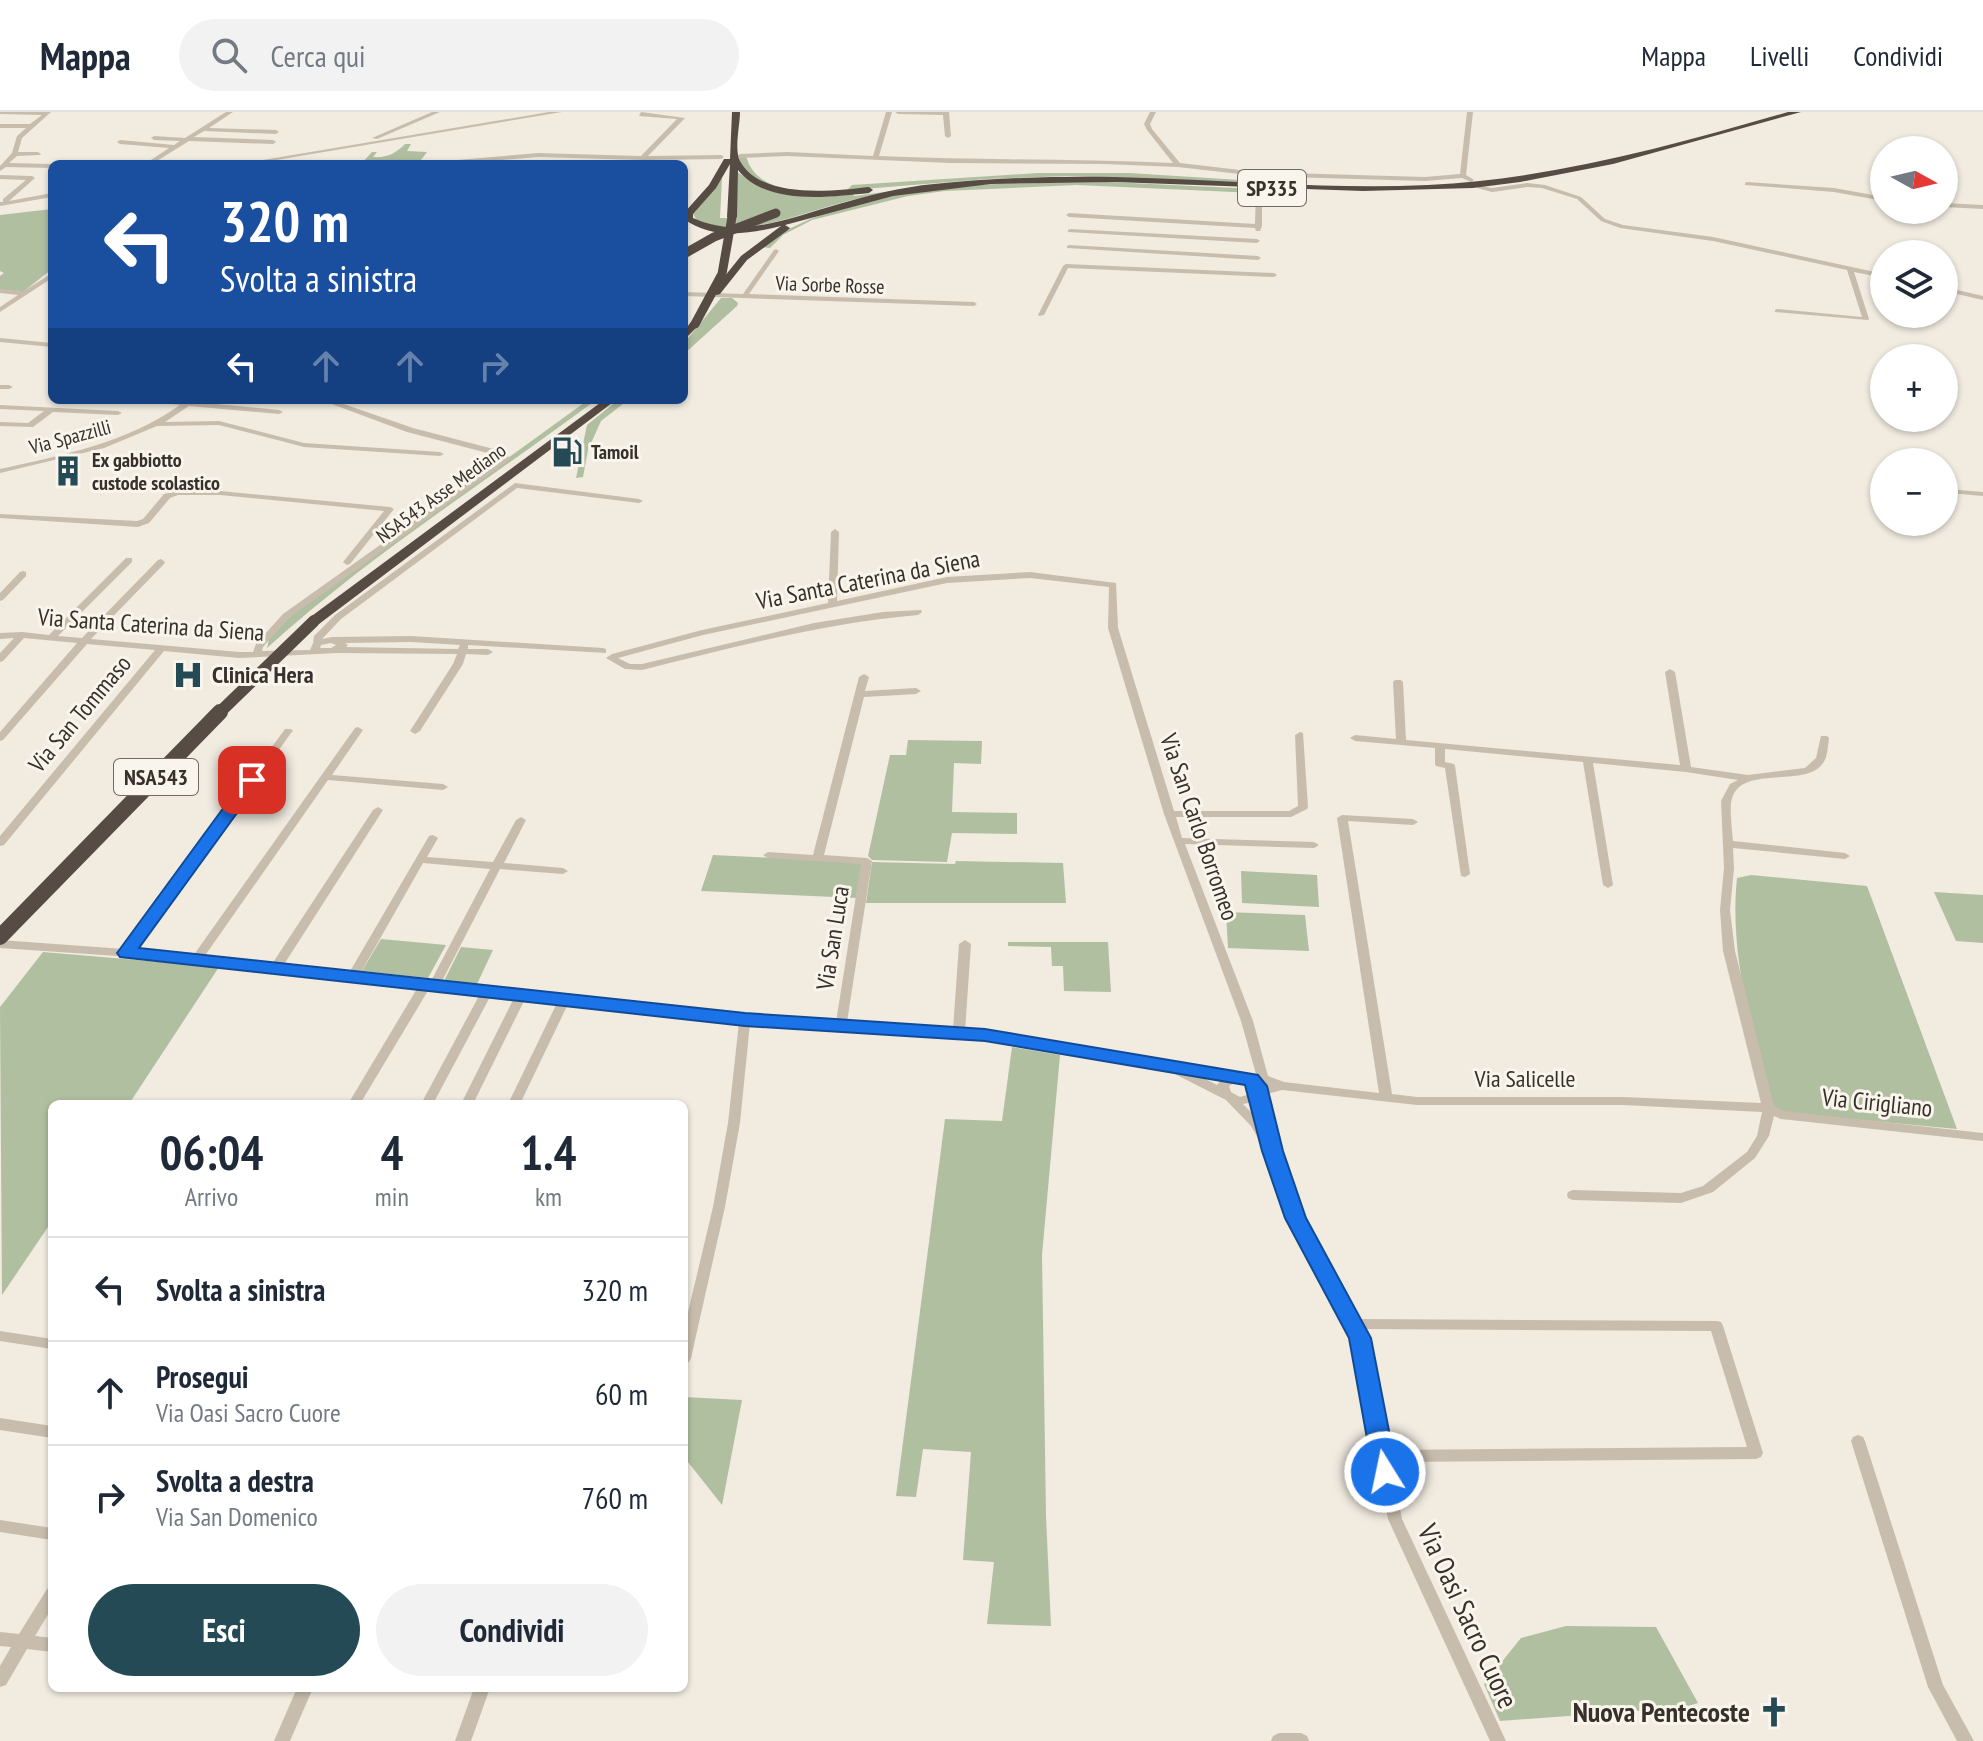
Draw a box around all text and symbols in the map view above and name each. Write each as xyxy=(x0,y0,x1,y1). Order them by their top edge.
search box xyxy=(179,19,739,91)
text: Mappa xyxy=(40,31,131,80)
icon: search xyxy=(207,33,251,77)
text: Cerca qui xyxy=(271,36,366,75)
text: Mappa xyxy=(1641,37,1706,74)
text: Livelli xyxy=(1750,37,1809,74)
text: Condividi xyxy=(1853,37,1943,74)
north arrow xyxy=(1870,136,1958,224)
map controls xyxy=(1870,136,1958,536)
road number: SP335 xyxy=(1238,170,1306,206)
text: 320 m xyxy=(220,185,349,257)
icon: left xyxy=(88,192,192,296)
button: layers xyxy=(1870,240,1958,328)
text: Svolta a sinistra xyxy=(220,255,417,302)
street label: Via Sorbe Rosse xyxy=(774,270,885,300)
icon: left xyxy=(220,344,264,388)
icon: ahead xyxy=(304,344,348,388)
icon: ahead xyxy=(388,344,432,388)
icon: right xyxy=(472,344,516,388)
button: + xyxy=(1870,344,1958,432)
street label: Via Spazzilli xyxy=(25,414,114,461)
fuel station icon: Tamoil xyxy=(550,435,584,469)
street label: NSA543 Asse Mediano xyxy=(371,437,511,549)
place label: Tamoil xyxy=(591,439,639,465)
place label: Ex gabbiotto custode scolastico xyxy=(92,447,220,496)
button: − xyxy=(1870,448,1958,536)
building icon: Ex gabbiotto custode scolastico xyxy=(51,454,85,488)
street label: Via Santa Caterina da Siena xyxy=(753,543,982,617)
street label: Via Santa Caterina da Siena xyxy=(36,601,265,648)
street label: Via San Tommaso xyxy=(21,649,138,780)
hospital icon: Clinica Hera xyxy=(171,658,205,692)
place label: Clinica Hera xyxy=(212,659,314,690)
street label: Via San Carlo Borromeo xyxy=(1153,729,1246,924)
pin xyxy=(218,746,286,814)
icon: arrive xyxy=(230,758,274,802)
road number: NSA543 xyxy=(114,759,198,795)
street label: Via San Luca xyxy=(809,884,856,993)
street label: Via Salicelle xyxy=(1474,1063,1575,1094)
street label: Via Cirigliano xyxy=(1819,1081,1934,1124)
text: 06:04 xyxy=(160,1121,263,1183)
text: 4 xyxy=(380,1121,403,1183)
text: 1.4 xyxy=(520,1121,576,1183)
text: Arrivo xyxy=(185,1180,238,1213)
text: min xyxy=(375,1180,409,1213)
text: km xyxy=(535,1180,562,1213)
icon: left xyxy=(88,1267,132,1311)
text: Svolta a sinistra xyxy=(156,1270,325,1309)
text: 320 m xyxy=(582,1270,648,1309)
text: Prosegui xyxy=(156,1357,249,1396)
icon: ahead xyxy=(88,1371,132,1415)
text: 60 m xyxy=(595,1374,648,1413)
text: Via Oasi Sacro Cuore xyxy=(156,1396,341,1429)
position arrow xyxy=(1343,1430,1427,1514)
text: Svolta a destra xyxy=(156,1461,314,1500)
icon: right xyxy=(88,1475,132,1519)
text: 760 m xyxy=(582,1478,648,1517)
text: Via San Domenico xyxy=(156,1500,318,1533)
street label: Via Oasi Sacro Cuore xyxy=(1409,1517,1527,1714)
button: Esci xyxy=(88,1584,360,1676)
button: Condividi xyxy=(376,1584,648,1676)
place label: Nuova Pentecoste xyxy=(1573,1693,1750,1730)
church icon: Nuova Pentecoste xyxy=(1757,1695,1791,1729)

